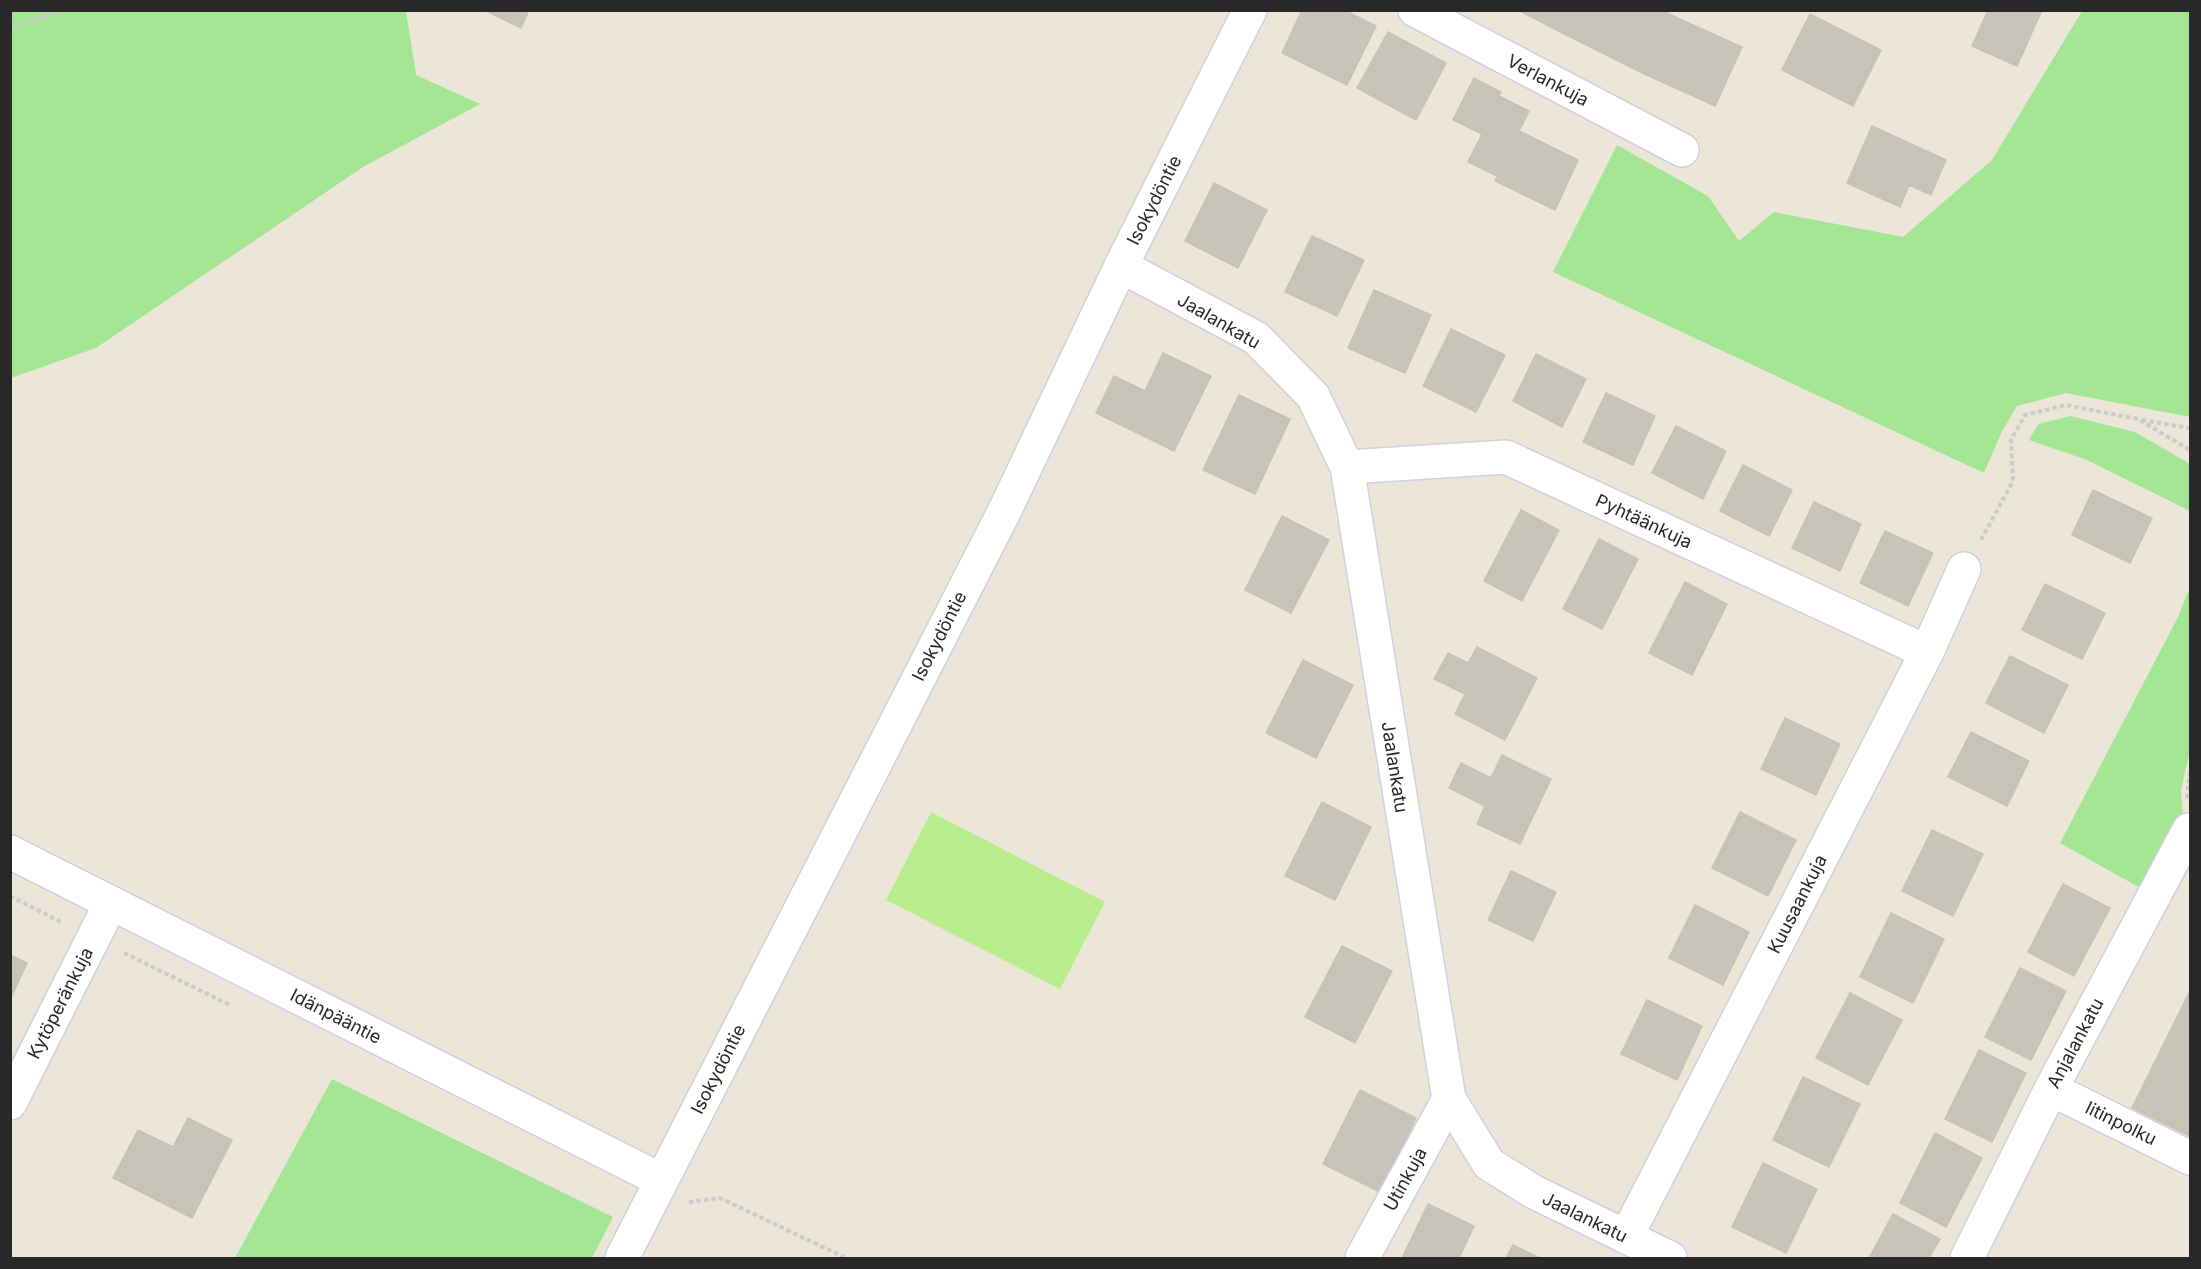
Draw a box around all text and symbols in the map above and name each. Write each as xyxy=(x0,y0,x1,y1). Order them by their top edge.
street label: Verlankuja xyxy=(1504,50,1592,110)
street label: Isokydöntie xyxy=(1122,152,1186,248)
street label: Jaalankatu xyxy=(1174,289,1264,353)
street label: Pyhtäänkuja xyxy=(1592,489,1696,553)
street label: Isokydöntie xyxy=(907,588,971,684)
street label: Jaalankatu xyxy=(1377,720,1413,814)
street label: Kuusaankuja xyxy=(1763,851,1831,957)
street label: Kytöperänkuja xyxy=(23,944,97,1062)
street label: Idänpääntie xyxy=(287,984,385,1048)
street label: Anjalankatu xyxy=(2042,994,2108,1092)
street label: Isokydöntie xyxy=(686,1021,750,1117)
street label: Iitinpolku xyxy=(2082,1097,2160,1149)
street label: Utinkuja xyxy=(1379,1144,1431,1214)
street label: Jaalankatu xyxy=(1539,1187,1631,1247)

